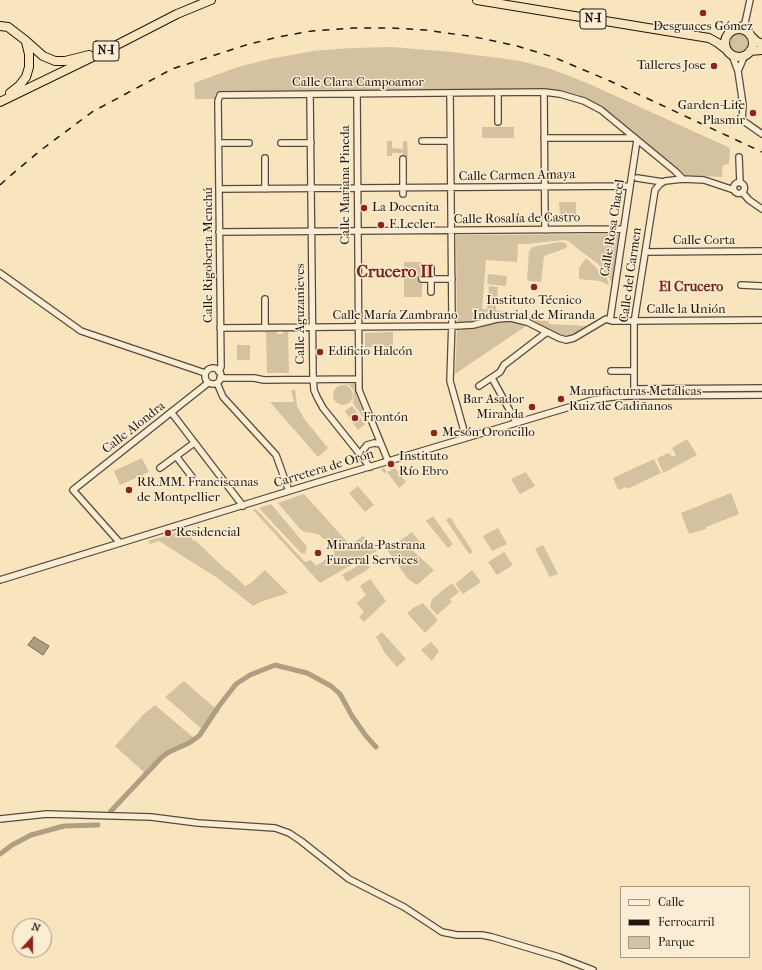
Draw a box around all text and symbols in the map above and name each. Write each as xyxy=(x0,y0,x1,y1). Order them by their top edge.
marker: Desguaces Gómez xyxy=(698,8,708,18)
road number: N-I xyxy=(580,9,606,29)
place label: Desguaces Gómez xyxy=(653,19,753,35)
road number: N-I xyxy=(93,41,119,61)
place label: Talleres Jose xyxy=(637,58,706,74)
marker: Talleres Jose xyxy=(709,61,719,71)
street label: Calle Clara Campoamor xyxy=(292,75,424,91)
place label: Garden-Life Plasmir xyxy=(678,98,745,129)
marker: Garden-Life Plasmir xyxy=(748,108,758,118)
street label: Calle Mariana Pineda xyxy=(338,125,354,245)
street label: Calle Carmen Amaya xyxy=(459,167,575,185)
street label: Calle Rosa Chacel xyxy=(598,178,628,278)
street label: Calle Rigoberta Menchú xyxy=(201,187,217,323)
place label: La Docenita xyxy=(372,200,439,216)
marker: La Docenita xyxy=(359,203,369,213)
street label: Calle Rosalía de Castro xyxy=(454,210,580,228)
place label: E.Lecler xyxy=(389,217,435,233)
marker: E.Lecler xyxy=(376,220,386,230)
street label: Calle del Carmen xyxy=(617,226,645,324)
street label: Calle Corta xyxy=(673,233,735,249)
district label: Crucero II xyxy=(357,263,433,283)
street label: Calle Aguzanieves xyxy=(293,264,309,364)
district label: El Crucero xyxy=(659,280,723,296)
marker: Instituto Técnico Industrial de Miranda xyxy=(529,282,539,292)
place label: Instituto Técnico Industrial de Miranda xyxy=(473,293,595,324)
street label: Calle la Unión xyxy=(647,302,725,318)
street label: Calle María Zambrano xyxy=(332,308,458,324)
place label: Edificio Halcón xyxy=(328,344,413,360)
marker: Edificio Halcón xyxy=(315,347,325,357)
place label: Manufacturas Metálicas Ruiz de Cadiñanos xyxy=(569,384,702,415)
place label: Bar Asador Miranda xyxy=(463,392,524,423)
marker: Manufacturas Metálicas Ruiz de Cadiñanos xyxy=(556,394,566,404)
street label: Calle Alondra xyxy=(99,399,169,457)
marker: Bar Asador Miranda xyxy=(527,402,537,412)
place label: Frontón xyxy=(363,410,408,426)
marker: Frontón xyxy=(350,413,360,423)
place label: Mesón Oroncillo xyxy=(442,425,535,441)
marker: Mesón Oroncillo xyxy=(429,428,439,438)
street label: Carretera de Orón xyxy=(272,446,376,492)
place label: Instituto Río Ebro xyxy=(399,449,448,480)
marker: Instituto Río Ebro xyxy=(386,459,396,469)
place label: RR.MM. Franciscanas de Montpellier xyxy=(137,475,258,506)
marker: RR.MM. Franciscanas de Montpellier xyxy=(124,485,134,495)
place label: Residencial xyxy=(176,525,240,541)
marker: Residencial xyxy=(163,528,173,538)
place label: Miranda-Pastrana Funeral Services xyxy=(326,538,425,569)
marker: Miranda-Pastrana Funeral Services xyxy=(313,548,323,558)
legend xyxy=(620,886,750,958)
text: Calle xyxy=(658,895,684,909)
text: Ferrocarril xyxy=(658,915,714,929)
north arrow xyxy=(12,918,52,958)
text: N xyxy=(30,920,42,935)
text: Parque xyxy=(658,935,695,949)

